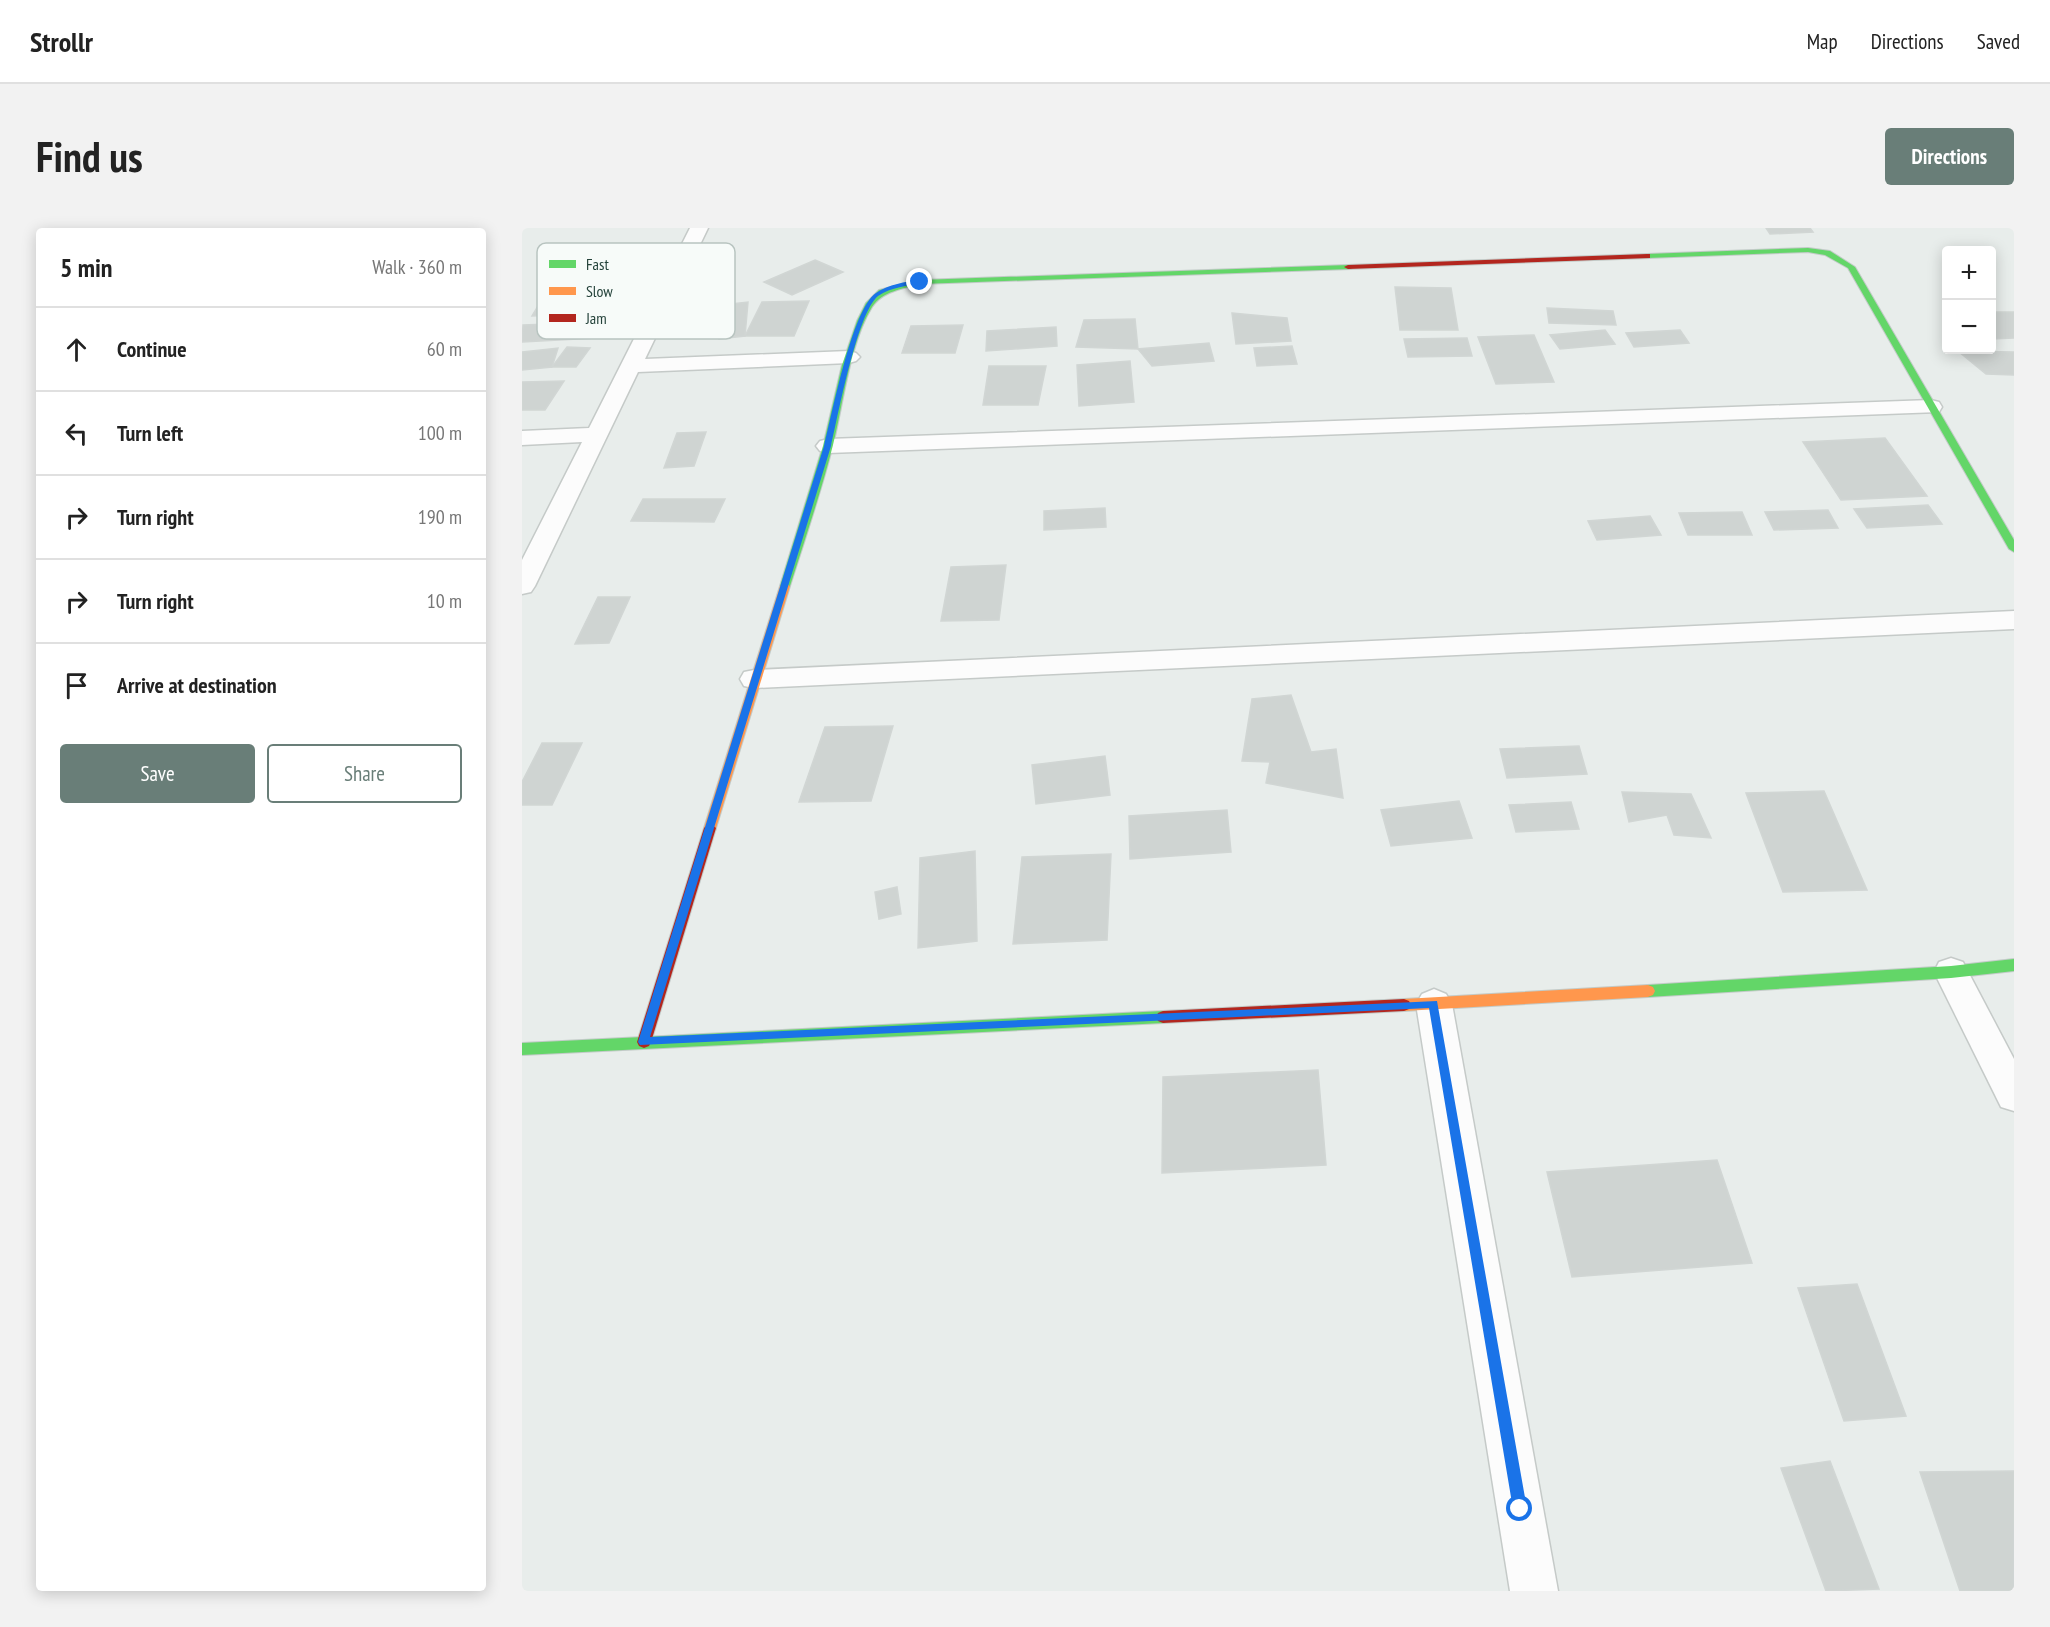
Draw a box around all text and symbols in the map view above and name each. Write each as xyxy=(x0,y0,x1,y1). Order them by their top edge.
text: Strollr xyxy=(30,23,93,60)
text: Map xyxy=(1807,28,1838,55)
text: Directions xyxy=(1871,28,1944,55)
text: Saved xyxy=(1977,28,2020,55)
button: Directions xyxy=(1885,128,2014,185)
text: Find us xyxy=(36,129,143,184)
legend xyxy=(537,243,735,339)
map controls xyxy=(1942,246,1996,354)
button: + xyxy=(1942,246,1996,300)
text: 5 min xyxy=(60,251,113,284)
text: Walk · 360 m xyxy=(372,254,462,280)
text: Fast xyxy=(586,254,609,274)
route end xyxy=(906,268,932,294)
text: Slow xyxy=(586,281,613,301)
button: − xyxy=(1942,300,1996,354)
text: Jam xyxy=(585,308,607,328)
icon: ahead xyxy=(60,333,93,366)
text: Continue xyxy=(117,335,187,363)
text: 60 m xyxy=(427,336,462,362)
icon: left xyxy=(60,417,93,450)
text: Turn left xyxy=(117,419,183,447)
text: 100 m xyxy=(418,420,462,446)
icon: right xyxy=(60,501,93,534)
text: Turn right xyxy=(117,503,194,531)
text: 190 m xyxy=(418,504,462,530)
icon: right xyxy=(60,585,93,618)
text: Turn right xyxy=(117,587,194,615)
text: 10 m xyxy=(427,588,462,614)
icon: arrive xyxy=(60,669,93,702)
text: Arrive at destination xyxy=(117,671,277,699)
button: Save xyxy=(60,744,255,803)
button: Share xyxy=(267,744,462,803)
route start xyxy=(1506,1495,1532,1521)

